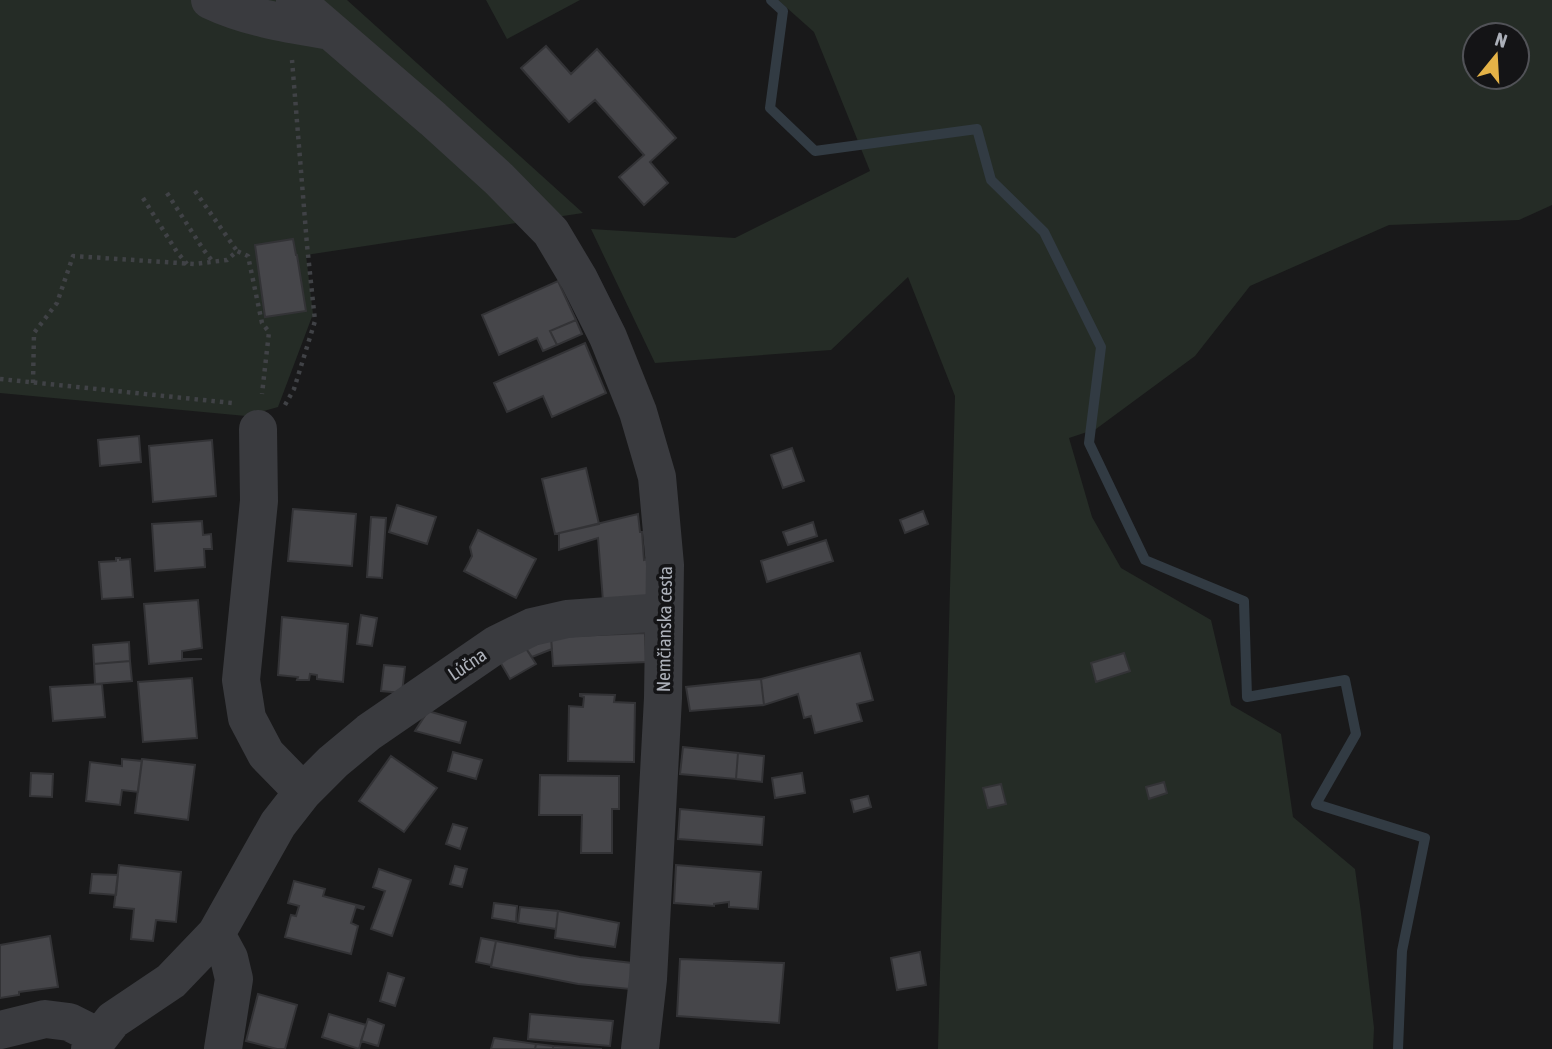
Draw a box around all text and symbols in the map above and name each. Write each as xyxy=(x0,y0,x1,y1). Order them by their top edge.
north arrow xyxy=(1461,21,1531,91)
text: N xyxy=(1493,28,1510,52)
street label: Nemčianska cesta xyxy=(652,566,676,692)
street label: Lúčna xyxy=(444,643,490,685)

